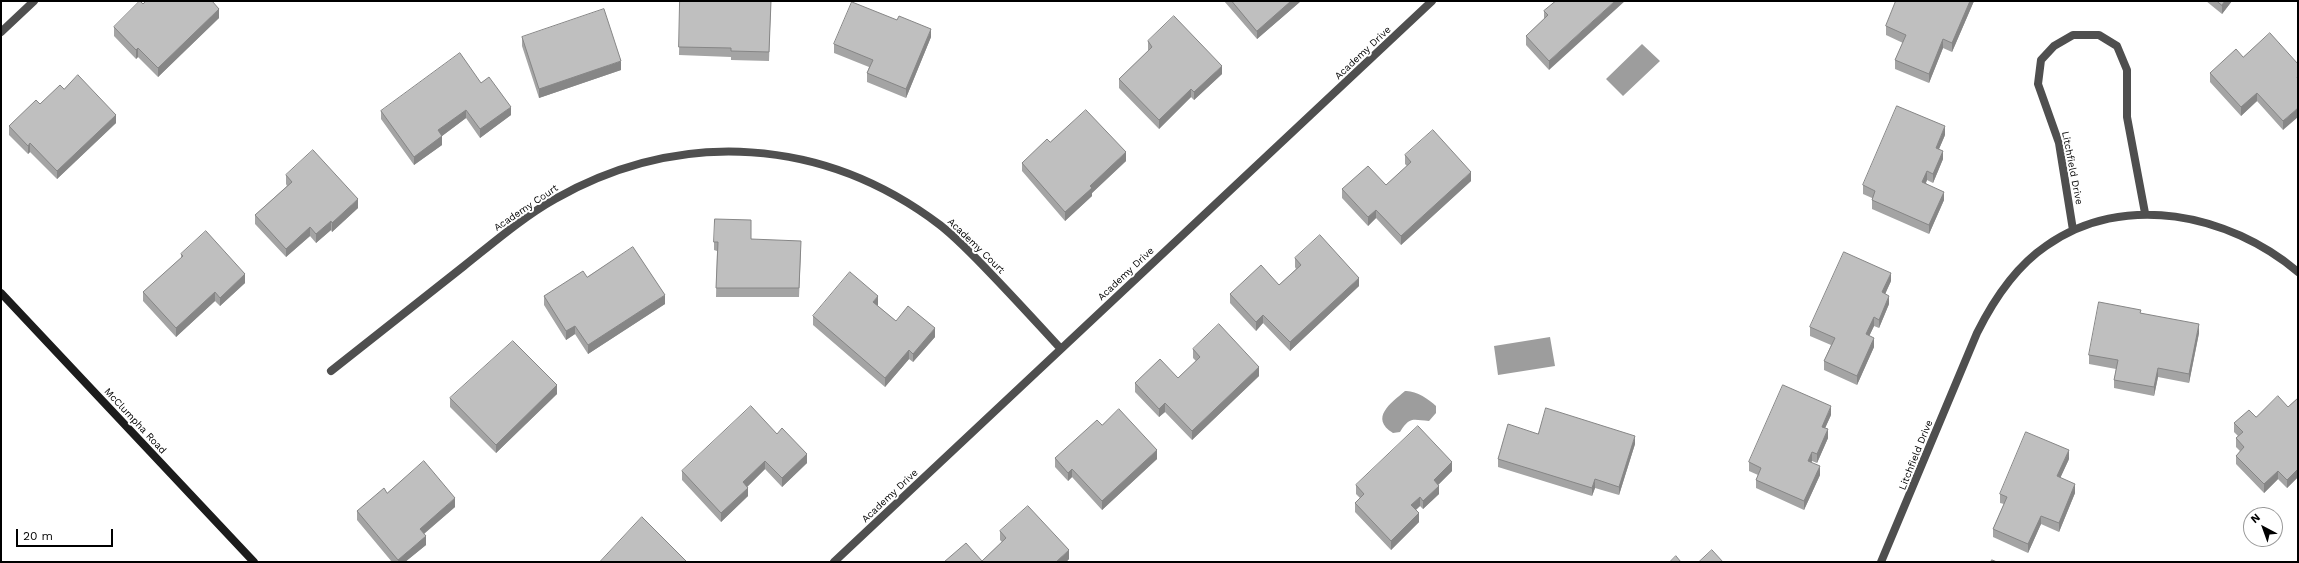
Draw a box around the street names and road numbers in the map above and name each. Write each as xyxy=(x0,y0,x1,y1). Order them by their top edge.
street label: Academy Drive xyxy=(1332,24,1394,82)
street label: Litchfield Drive xyxy=(2059,130,2085,206)
street label: Academy Court xyxy=(492,182,560,234)
street label: Academy Court xyxy=(945,216,1007,276)
street label: Academy Drive xyxy=(1095,245,1157,303)
street label: McClumpha Road xyxy=(101,386,169,456)
street label: Litchfield Drive xyxy=(1896,418,1936,492)
street label: Academy Drive xyxy=(859,467,921,525)

